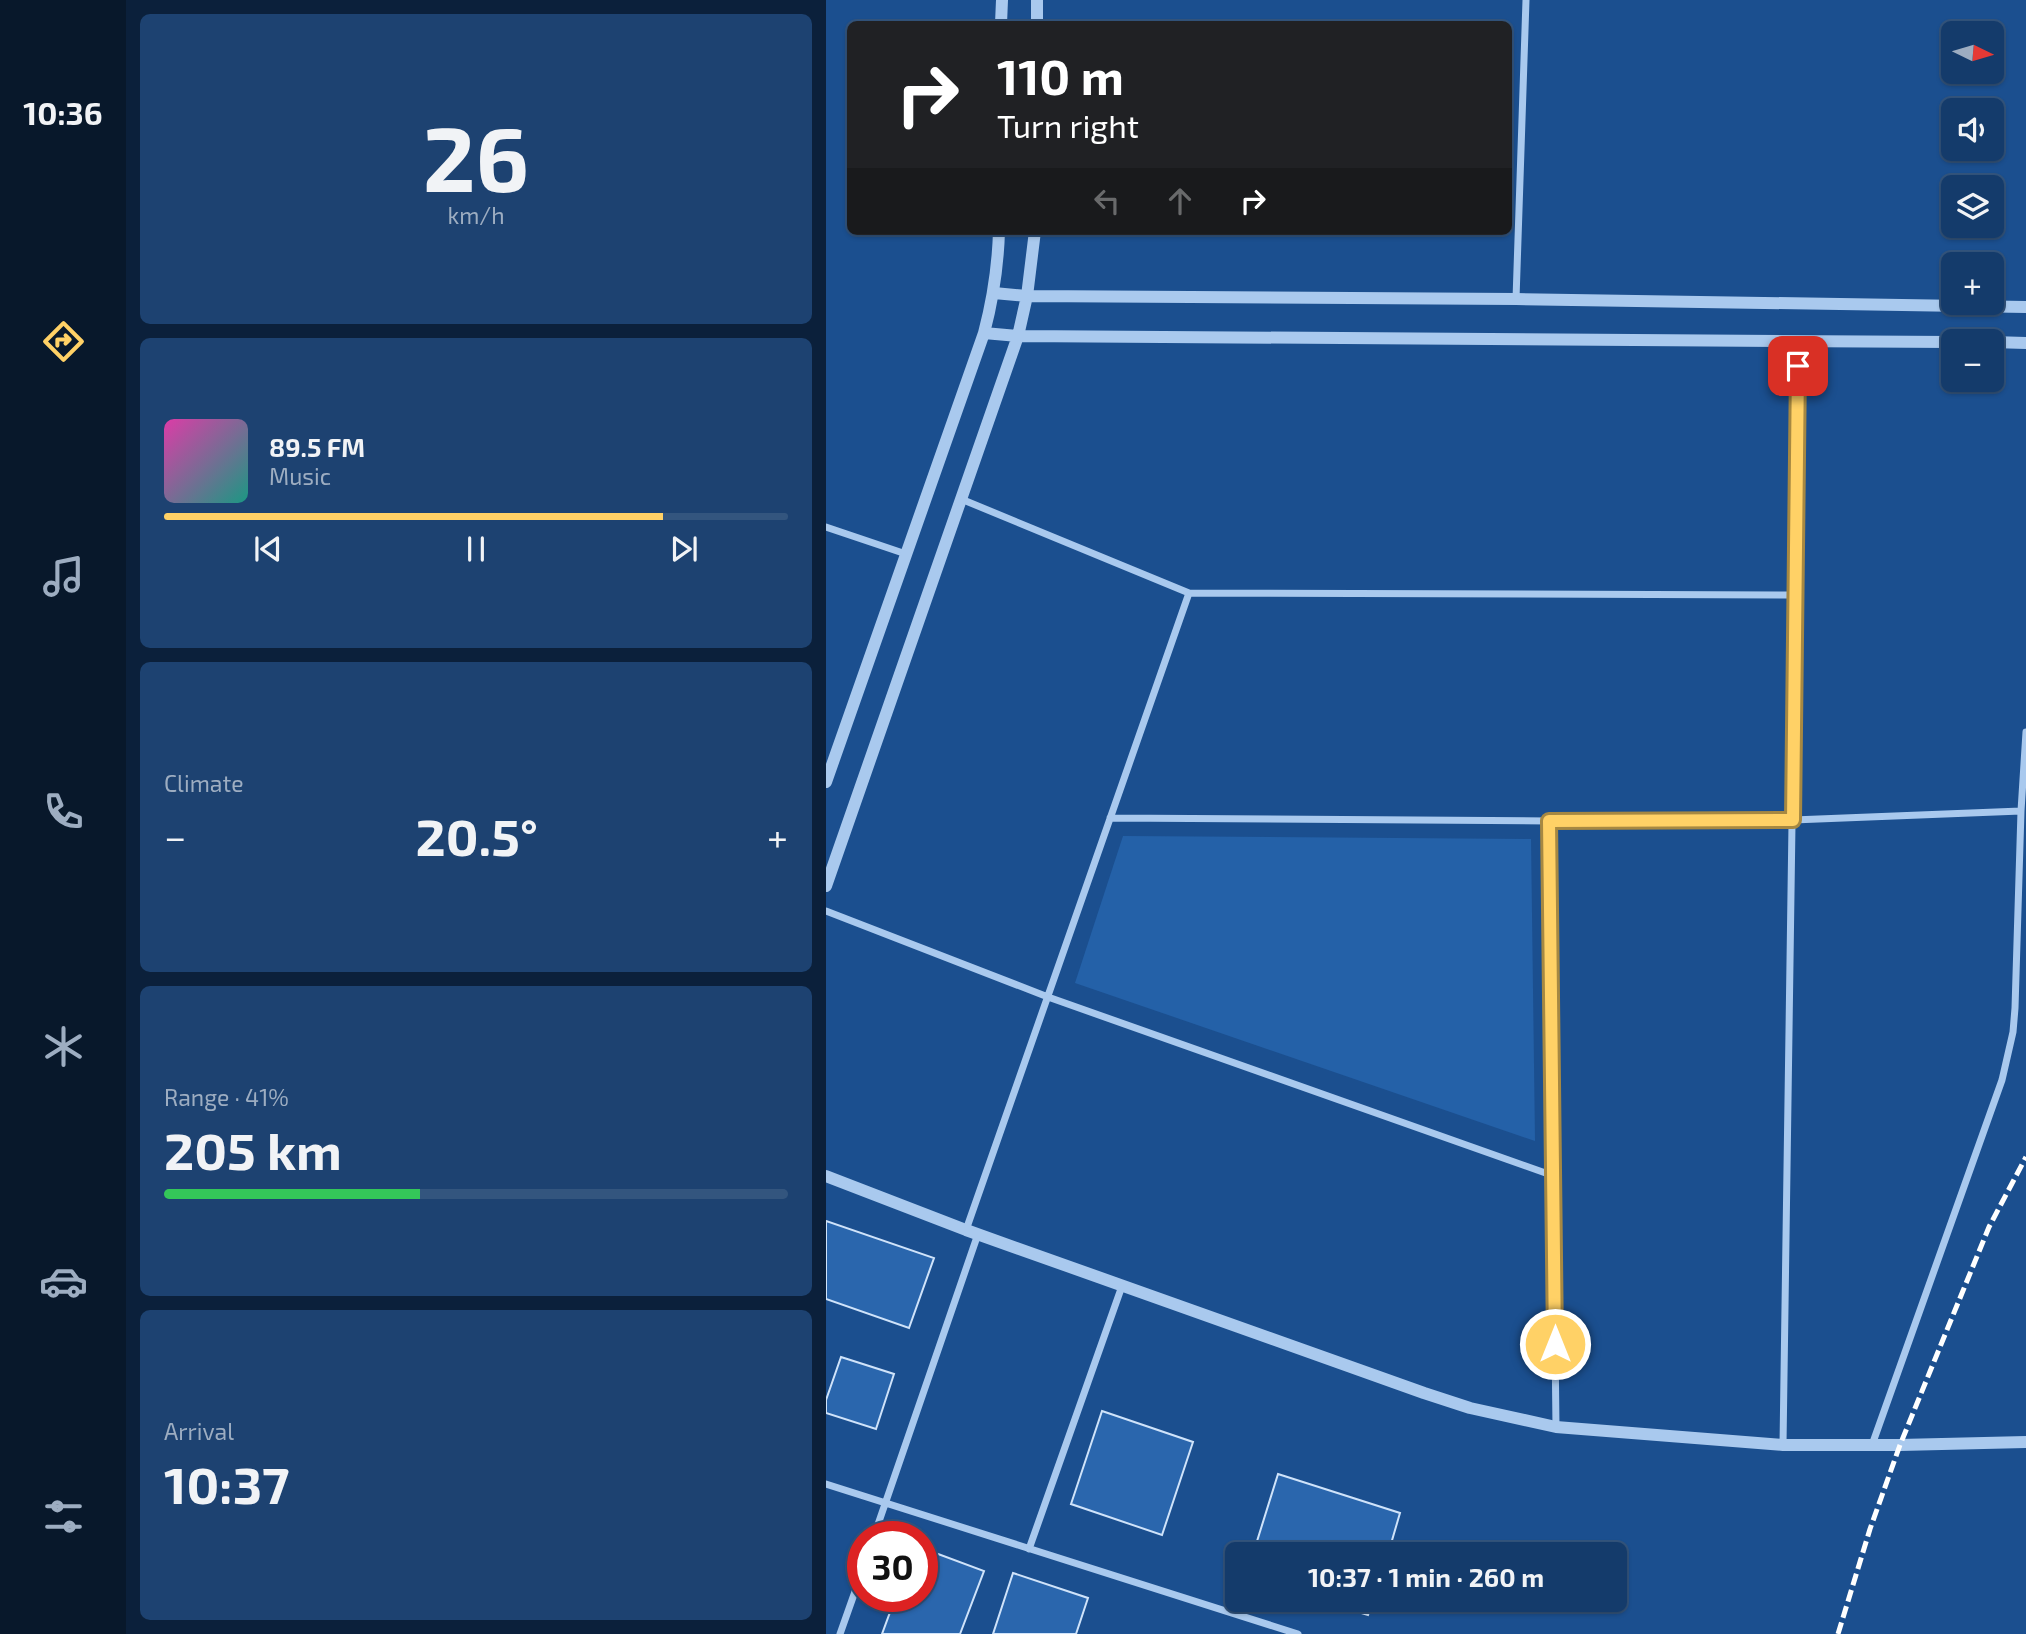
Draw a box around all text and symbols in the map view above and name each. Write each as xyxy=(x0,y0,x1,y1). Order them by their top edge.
north arrow xyxy=(1941,21,2004,84)
map controls xyxy=(1941,21,2004,392)
text: 110 m xyxy=(997,46,1124,105)
icon: right xyxy=(882,49,973,140)
text: 10:36 xyxy=(23,93,103,131)
button: sound xyxy=(1941,98,2004,161)
text: 26 xyxy=(423,101,529,210)
text: Turn right xyxy=(997,106,1139,144)
button: layers xyxy=(1941,175,2004,238)
icon: left xyxy=(1088,182,1126,220)
icon: ahead xyxy=(1161,182,1199,220)
icon: right xyxy=(1234,182,1272,220)
text: km/h xyxy=(447,201,505,229)
button: + xyxy=(1941,252,2004,315)
icon: directions xyxy=(39,317,88,366)
button: − xyxy=(1941,329,2004,392)
pin xyxy=(1768,336,1828,396)
icon: arrive xyxy=(1779,347,1817,385)
text: 89.5 FM xyxy=(269,431,365,462)
text: Music xyxy=(269,462,331,490)
icon: previous xyxy=(249,530,287,568)
icon: pause xyxy=(457,530,495,568)
icon: next xyxy=(665,530,703,568)
icon: music xyxy=(39,552,88,601)
text: Climate xyxy=(164,769,244,797)
icon: phone xyxy=(39,787,88,836)
text: 20.5° xyxy=(415,804,538,866)
text: − xyxy=(164,813,186,859)
text: + xyxy=(767,813,788,859)
icon: climate xyxy=(39,1022,88,1071)
text: Range · 41% xyxy=(164,1083,289,1111)
text: 205 km xyxy=(164,1118,342,1180)
icon: car xyxy=(39,1257,88,1306)
position arrow xyxy=(1518,1307,1592,1381)
text: Arrival xyxy=(164,1417,234,1445)
text: 10:37 xyxy=(164,1452,290,1514)
icon: filters xyxy=(39,1492,88,1541)
speed limit sign: 30 xyxy=(847,1521,938,1612)
text: 10:37 · 1 min · 260 m xyxy=(1308,1561,1544,1592)

